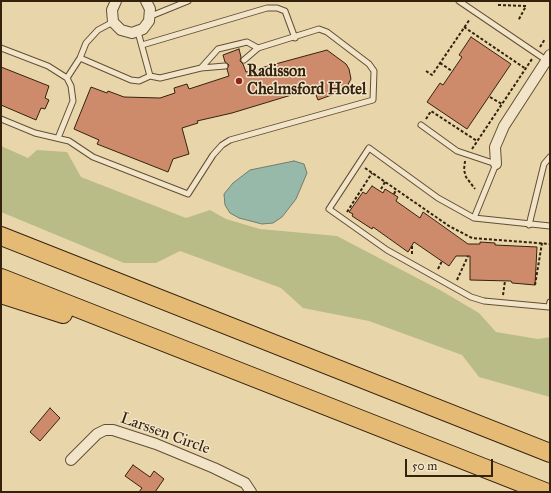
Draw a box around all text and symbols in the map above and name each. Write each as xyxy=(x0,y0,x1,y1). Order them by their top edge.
place label: Radisson Chelmsford Hotel xyxy=(247,62,366,100)
marker: Radisson Chelmsford Hotel xyxy=(234,76,244,86)
street label: Larssen Circle xyxy=(118,409,212,459)
scale bar xyxy=(407,451,495,477)
text: 50 m xyxy=(412,459,437,473)

